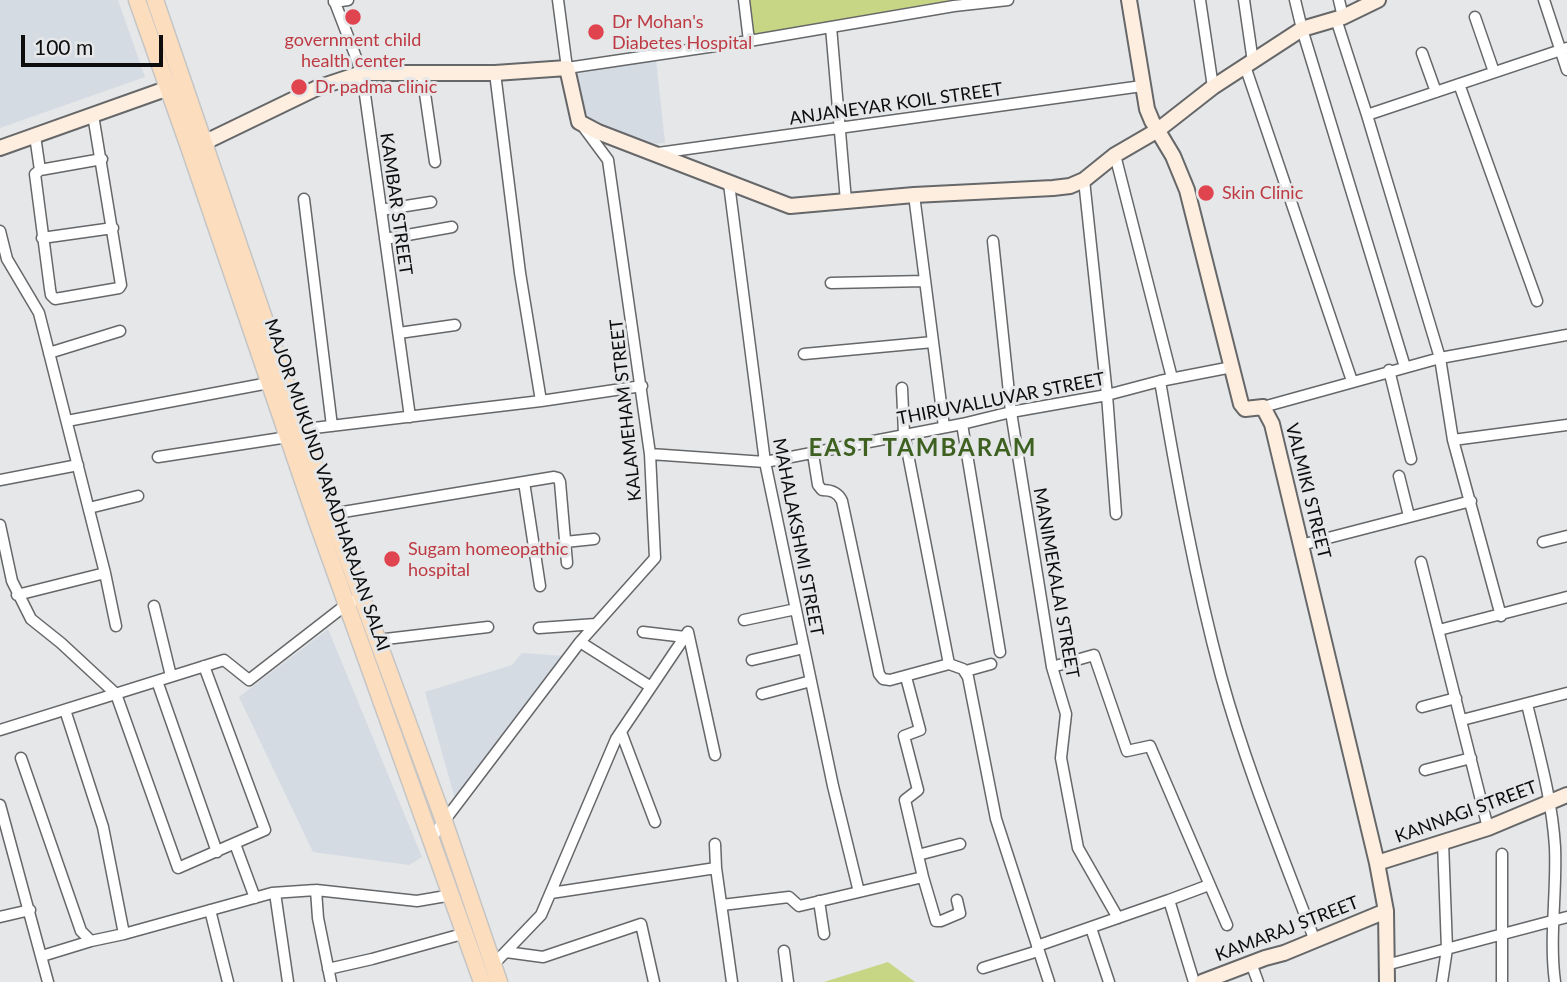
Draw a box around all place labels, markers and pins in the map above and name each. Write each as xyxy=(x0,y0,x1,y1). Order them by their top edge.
marker: government child health center xyxy=(343,7,363,27)
place label: Dr Mohan's Diabetes Hospital xyxy=(612,11,752,54)
marker: Dr Mohan's Diabetes Hospital xyxy=(586,22,606,42)
place label: government child health center xyxy=(285,29,421,72)
place label: Dr padma clinic xyxy=(315,76,437,98)
marker: Dr padma clinic xyxy=(289,77,309,97)
place label: Skin Clinic xyxy=(1222,182,1303,204)
marker: Skin Clinic xyxy=(1196,183,1216,203)
place label: Sugam homeopathic hospital xyxy=(408,538,568,580)
marker: Sugam homeopathic hospital xyxy=(382,549,402,569)

